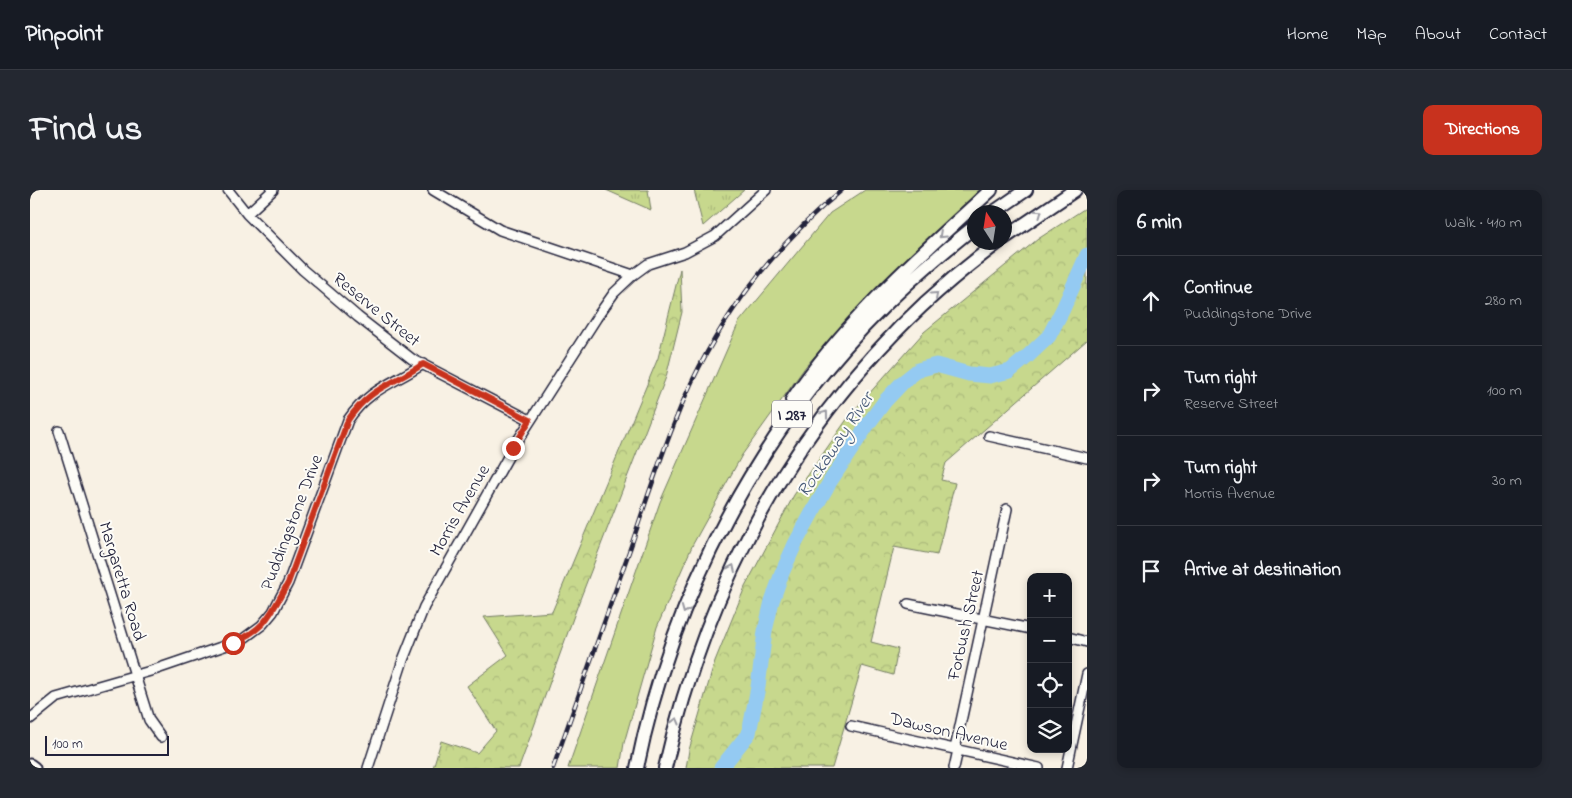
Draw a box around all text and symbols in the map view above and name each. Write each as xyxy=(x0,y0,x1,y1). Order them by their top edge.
text: Pinpoint xyxy=(25,17,103,52)
text: Home xyxy=(1287,22,1328,48)
text: Map xyxy=(1356,22,1387,48)
text: About xyxy=(1415,22,1461,48)
text: Contact xyxy=(1489,22,1547,48)
text: Find us xyxy=(30,105,142,156)
button: Directions xyxy=(1423,105,1542,155)
north arrow xyxy=(967,205,1012,250)
text: 6 min xyxy=(1137,208,1182,238)
one-way arrow xyxy=(1034,210,1043,220)
text: Walk · 410 m xyxy=(1445,211,1522,235)
one-way arrow xyxy=(939,229,948,238)
street label: Reserve Street xyxy=(326,267,425,354)
text: Continue xyxy=(1184,275,1252,302)
icon: ahead xyxy=(1137,287,1165,315)
text: 280 m xyxy=(1485,289,1522,313)
one-way arrow xyxy=(929,292,938,301)
text: Puddingstone Drive xyxy=(1184,302,1312,326)
text: Turn right xyxy=(1184,365,1257,392)
icon: right xyxy=(1137,377,1165,405)
text: 100 m xyxy=(1487,379,1522,403)
water label: Rockaway River xyxy=(791,386,882,503)
text: Reserve Street xyxy=(1184,392,1278,416)
road number: I 287 xyxy=(772,400,812,428)
one-way arrow xyxy=(819,411,828,420)
route end xyxy=(502,437,525,460)
street label: Puddingstone Drive xyxy=(255,450,332,595)
text: Turn right xyxy=(1184,455,1257,482)
street label: Morris Avenue xyxy=(424,459,498,562)
icon: right xyxy=(1137,467,1165,495)
text: 30 m xyxy=(1492,469,1522,493)
text: Morris Avenue xyxy=(1184,482,1275,506)
street label: Margaretta Road xyxy=(90,519,152,645)
icon: arrive xyxy=(1137,557,1165,585)
text: Arrive at destination xyxy=(1184,557,1341,584)
one-way arrow xyxy=(726,564,736,573)
street label: Forbush Street xyxy=(941,568,992,684)
map controls xyxy=(1027,573,1072,753)
button: + xyxy=(1027,573,1072,618)
one-way arrow xyxy=(680,605,691,614)
button: − xyxy=(1027,618,1072,663)
route start xyxy=(222,632,245,655)
button: locate xyxy=(1027,663,1072,708)
street label: Dawson Avenue xyxy=(886,707,1011,759)
button: layers xyxy=(1027,708,1072,753)
one-way arrow xyxy=(670,716,681,725)
scale bar xyxy=(45,733,169,756)
text: 100 m xyxy=(52,734,83,755)

